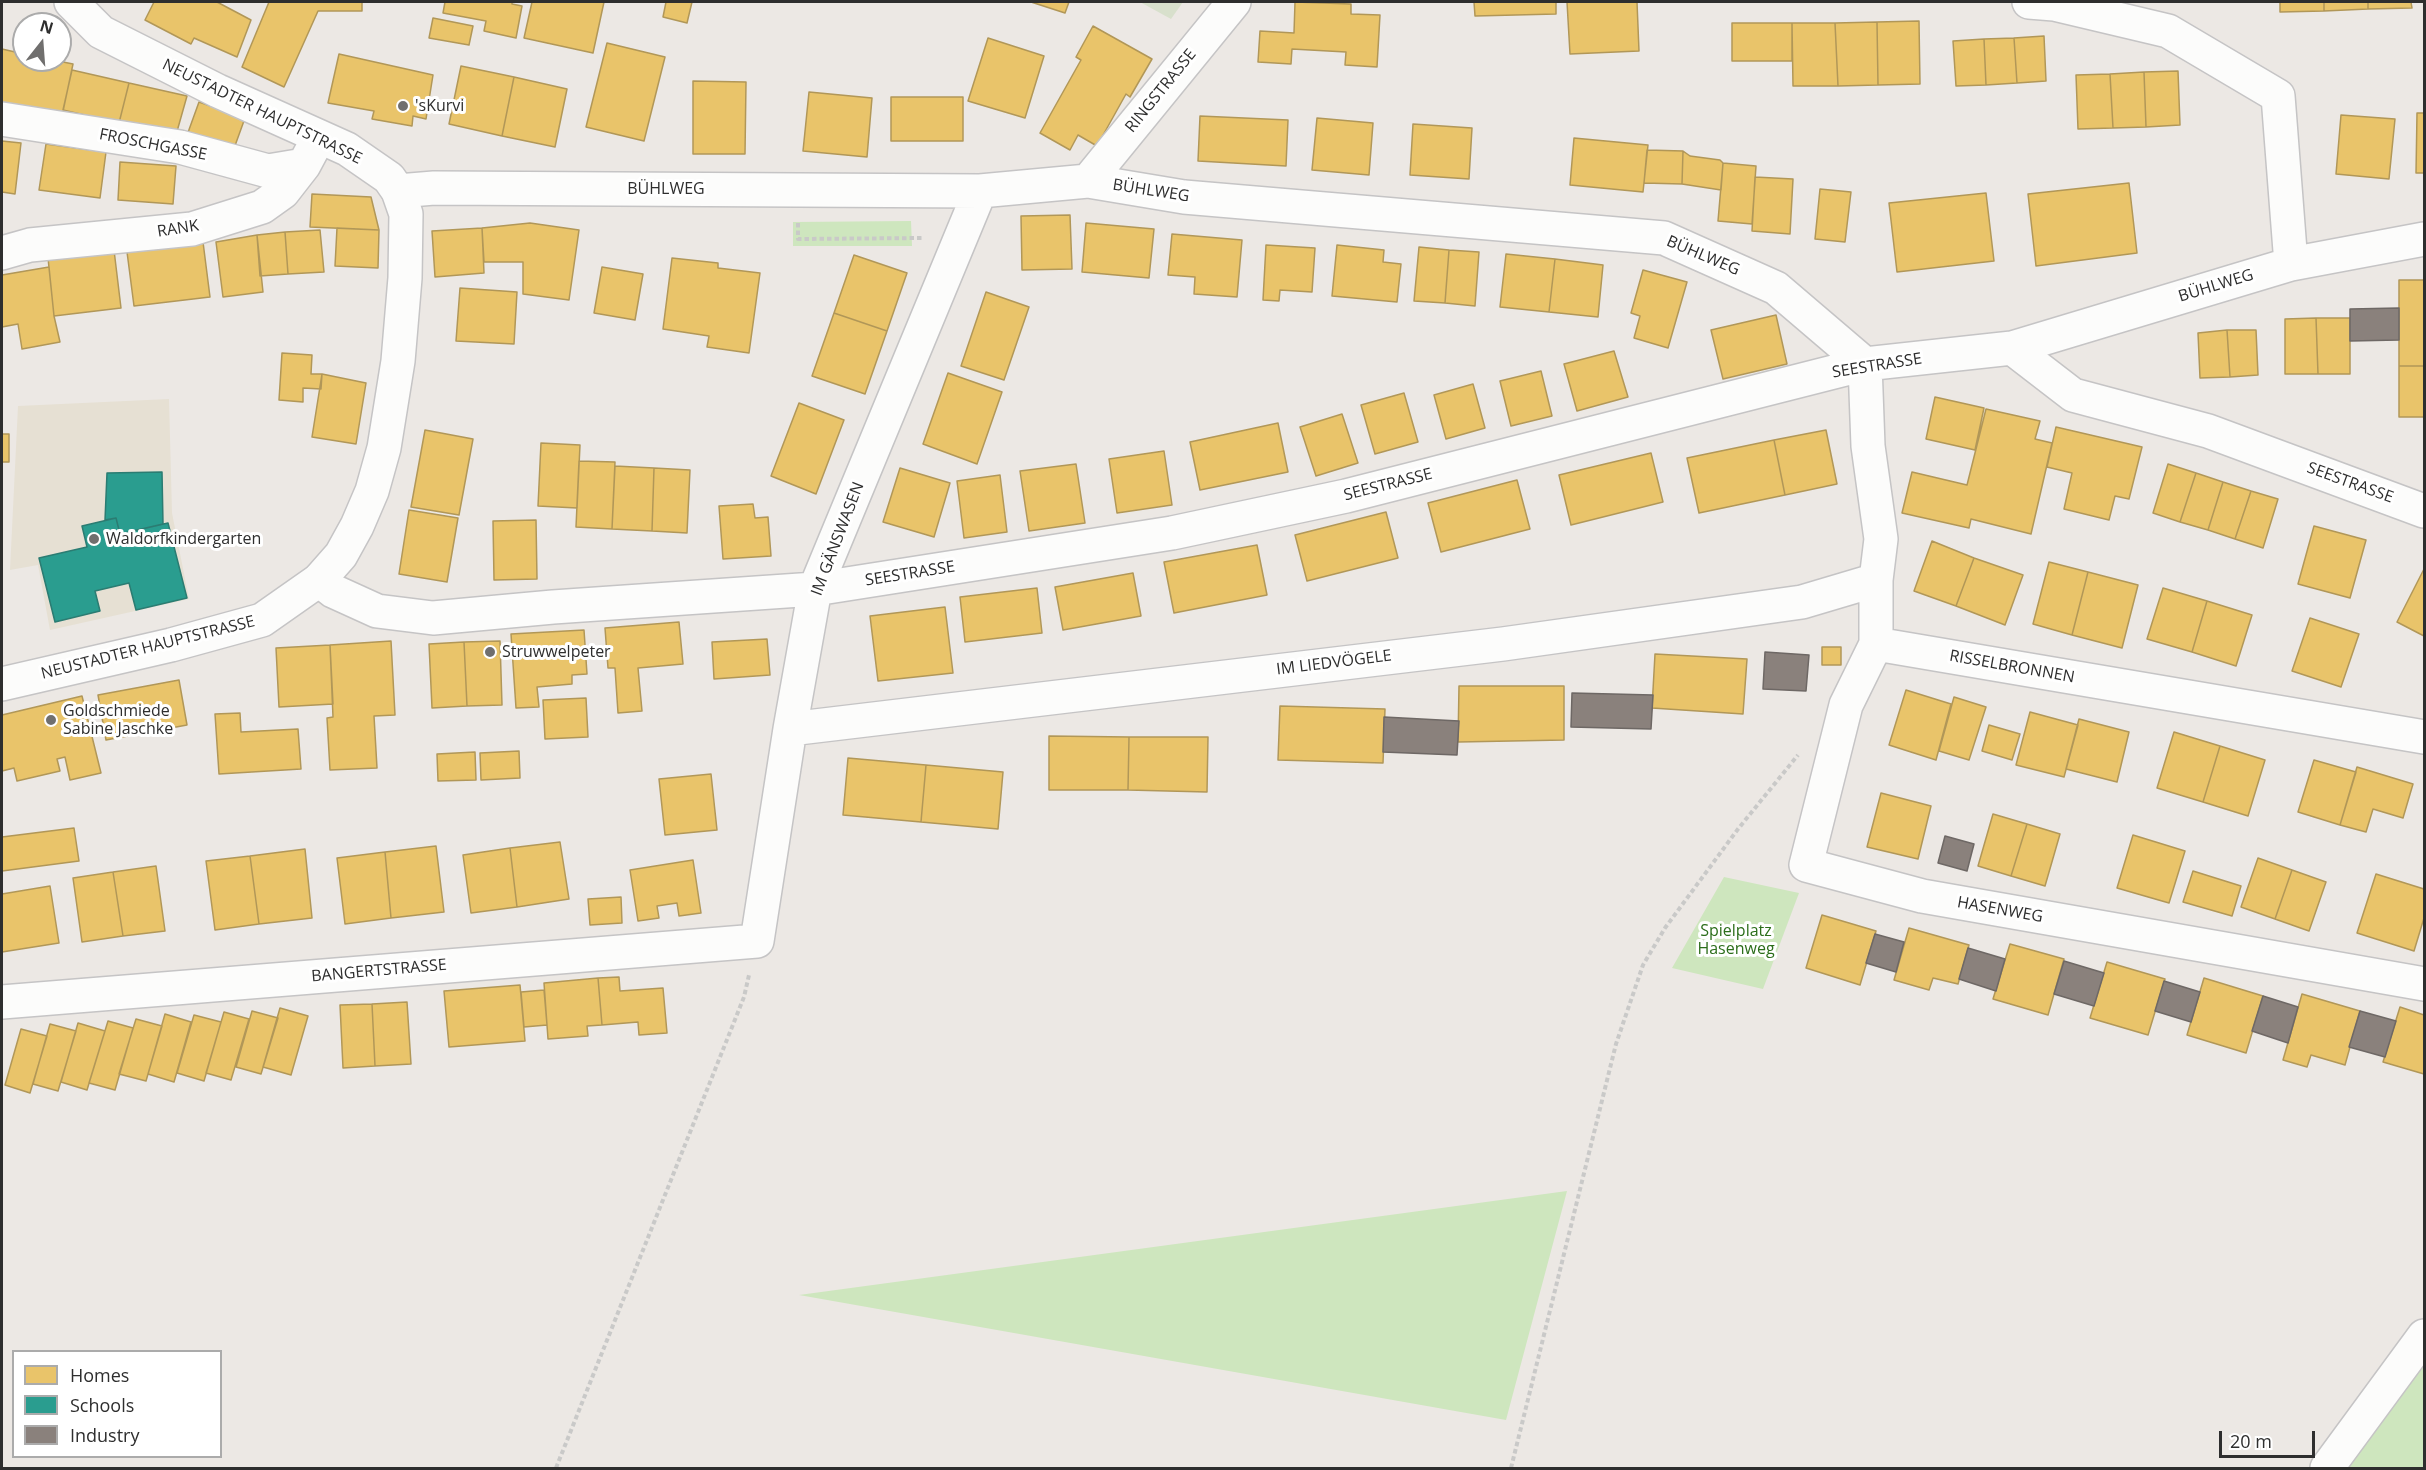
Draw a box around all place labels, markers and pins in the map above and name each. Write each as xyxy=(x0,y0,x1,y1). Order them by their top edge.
place label: 'sKurvi xyxy=(415,96,464,116)
marker: 'sKurvi xyxy=(396,99,410,113)
place label: Waldorfkindergarten xyxy=(106,529,261,549)
marker: Waldorfkindergarten xyxy=(87,532,101,546)
place label: Struwwelpeter xyxy=(502,642,611,662)
marker: Struwwelpeter xyxy=(483,645,497,659)
place label: Goldschmiede Sabine Jaschke xyxy=(63,701,173,739)
marker: Goldschmiede Sabine Jaschke xyxy=(44,713,58,727)

